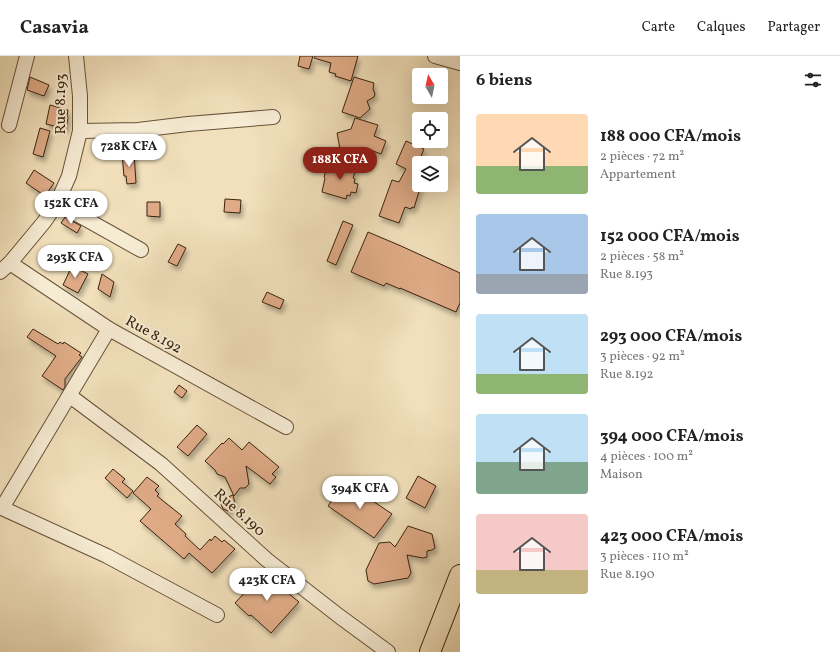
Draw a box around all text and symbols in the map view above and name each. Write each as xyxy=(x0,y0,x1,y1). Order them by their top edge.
text: Casavia xyxy=(20,15,89,41)
text: Carte xyxy=(642,18,675,37)
text: Calques xyxy=(697,18,745,37)
text: Partager xyxy=(767,18,820,37)
north arrow xyxy=(412,68,448,104)
map controls xyxy=(412,68,448,192)
text: 6 biens xyxy=(476,69,532,92)
icon: filters xyxy=(802,69,824,91)
street label: Rue 8.193 xyxy=(51,74,72,135)
button: locate xyxy=(412,112,448,148)
text: 188 000 CFA/mois xyxy=(600,125,741,148)
icon: home xyxy=(508,130,556,178)
pin: 728K CFA xyxy=(88,134,170,168)
text: 728K CFA xyxy=(101,138,157,156)
pin: 188K CFA xyxy=(299,147,381,181)
text: 2 pièces · 72 m² xyxy=(600,148,684,166)
text: 188K CFA xyxy=(312,151,368,169)
button: layers xyxy=(412,156,448,192)
text: Appartement xyxy=(600,166,676,184)
pin: 152K CFA xyxy=(30,191,112,225)
text: 152K CFA xyxy=(44,195,98,213)
text: 152 000 CFA/mois xyxy=(600,225,740,248)
icon: home xyxy=(508,230,556,278)
pin: 293K CFA xyxy=(34,245,116,279)
text: 2 pièces · 58 m² xyxy=(600,248,684,266)
text: 293K CFA xyxy=(47,249,103,267)
text: Rue 8.193 xyxy=(600,266,653,284)
street label: Rue 8.192 xyxy=(121,311,185,359)
text: 293 000 CFA/mois xyxy=(600,325,742,348)
icon: home xyxy=(508,330,556,378)
text: 3 pièces · 92 m² xyxy=(600,348,685,366)
text: Rue 8.192 xyxy=(600,366,653,384)
text: 394 000 CFA/mois xyxy=(600,425,744,448)
icon: home xyxy=(508,430,556,478)
text: 4 pièces · 100 m² xyxy=(600,448,693,466)
text: Maison xyxy=(600,466,643,484)
pin: 394K CFA xyxy=(319,476,401,510)
text: 394K CFA xyxy=(331,480,389,498)
street label: Rue 8.190 xyxy=(209,484,269,542)
text: 423 000 CFA/mois xyxy=(600,525,743,548)
icon: home xyxy=(508,530,556,578)
text: 3 pièces · 110 m² xyxy=(600,548,689,566)
text: Rue 8.190 xyxy=(600,566,655,584)
pin: 423K CFA xyxy=(226,568,308,602)
text: 423K CFA xyxy=(238,572,296,590)

